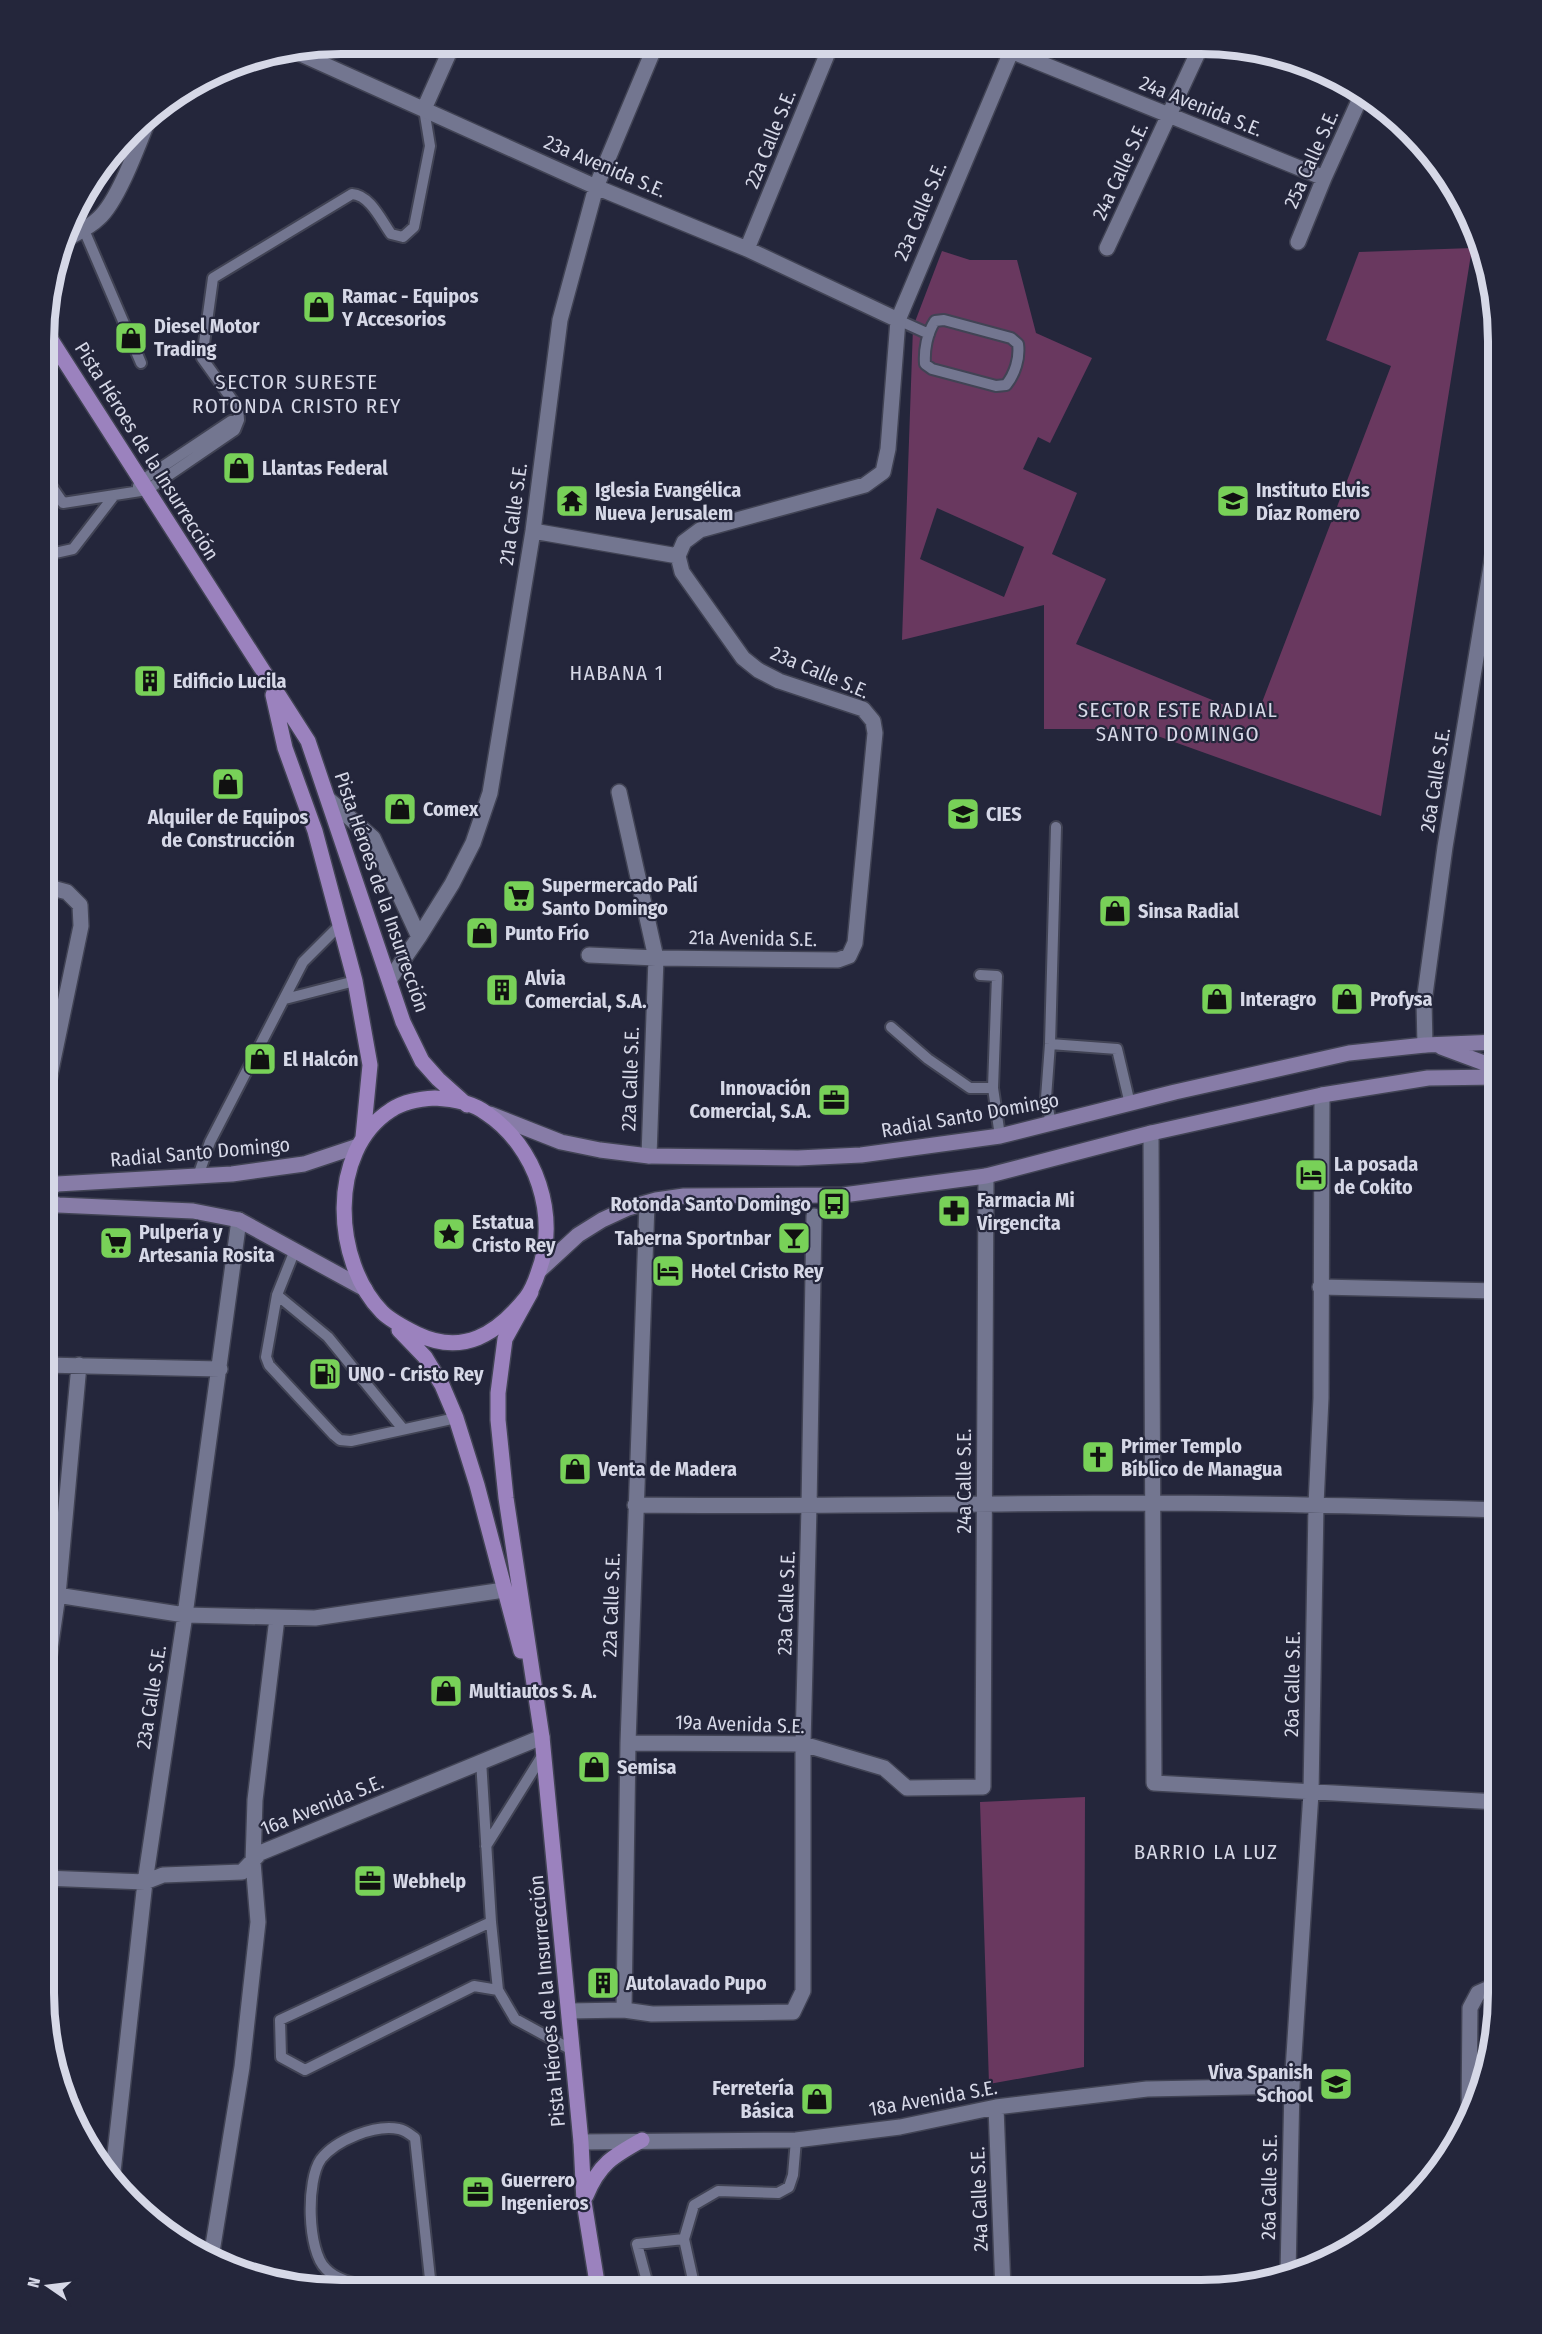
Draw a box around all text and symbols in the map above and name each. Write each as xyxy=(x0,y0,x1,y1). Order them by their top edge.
street label: 24a Avenida S.E. xyxy=(1136,70,1266,142)
street label: 22a Calle S.E. xyxy=(739,86,801,192)
street label: 25a Calle S.E. xyxy=(1279,106,1343,212)
street label: 24a Calle S.E. xyxy=(1087,118,1153,224)
street label: 23a Avenida S.E. xyxy=(540,130,670,202)
street label: 23a Calle S.E. xyxy=(889,158,951,264)
place label: Ramac - Equipos Y Accesorios xyxy=(341,284,479,331)
shop icon: Ramac - Equipos Y Accesorios xyxy=(301,289,337,325)
place label: Diesel Motor Trading xyxy=(154,314,260,361)
shop icon: Diesel Motor Trading xyxy=(113,320,149,356)
street label: Pista Héroes de la Insurrección xyxy=(70,337,224,565)
district label: SECTOR SURESTE ROTONDA CRISTO REY xyxy=(192,369,402,419)
shop icon: Llantas Federal xyxy=(221,450,257,486)
place label: Llantas Federal xyxy=(262,456,388,480)
street label: 21a Calle S.E. xyxy=(494,461,532,567)
place label: Iglesia Evangélica Nueva Jerusalem xyxy=(595,478,741,525)
place label: Instituto Elvis Díaz Romero xyxy=(1256,478,1370,525)
temple icon: Iglesia Evangélica Nueva Jerusalem xyxy=(554,483,590,519)
school or university icon: Instituto Elvis Díaz Romero xyxy=(1215,483,1251,519)
street label: 23a Calle S.E. xyxy=(767,641,873,703)
district label: HABANA 1 xyxy=(569,660,665,686)
building icon: Edificio Lucila xyxy=(132,663,168,699)
place label: Edificio Lucila xyxy=(173,669,286,693)
district label: SECTOR ESTE RADIAL SANTO DOMINGO xyxy=(1078,697,1278,747)
street label: 26a Calle S.E. xyxy=(1415,726,1455,834)
shop icon: Alquiler de Equipos de Construcción xyxy=(210,766,246,802)
street label: Pista Héroes de la Insurrección xyxy=(329,769,435,1015)
shop icon: Comex xyxy=(382,791,418,827)
school or university icon: CIES xyxy=(945,796,981,832)
place label: Comex xyxy=(423,797,479,821)
place label: CIES xyxy=(986,802,1022,826)
place label: Alquiler de Equipos de Construcción xyxy=(147,805,309,852)
place label: Supermercado Palí Santo Domingo xyxy=(542,873,699,920)
supermarket icon: Supermercado Palí Santo Domingo xyxy=(501,878,537,914)
shop icon: Sinsa Radial xyxy=(1097,893,1133,929)
place label: Sinsa Radial xyxy=(1138,899,1240,923)
shop icon: Punto Frío xyxy=(464,915,500,951)
place label: Punto Frío xyxy=(505,921,589,945)
street label: 21a Avenida S.E. xyxy=(689,925,817,951)
place label: Alvia Comercial, S.A. xyxy=(524,966,647,1013)
building icon: Alvia Comercial, S.A. xyxy=(484,972,520,1008)
shop icon: Interagro xyxy=(1199,981,1235,1017)
shop icon: Profysa xyxy=(1329,981,1365,1017)
place label: Interagro xyxy=(1240,987,1317,1011)
place label: Profysa xyxy=(1370,987,1433,1011)
street label: 22a Calle S.E. xyxy=(616,1026,644,1132)
shop icon: El Halcón xyxy=(242,1041,278,1077)
place label: El Halcón xyxy=(283,1047,359,1071)
place label: Innovación Comercial, S.A. xyxy=(689,1076,811,1123)
office icon: Innovación Comercial, S.A. xyxy=(816,1082,852,1118)
street label: Radial Santo Domingo xyxy=(879,1088,1061,1142)
street label: Radial Santo Domingo xyxy=(109,1132,291,1172)
place label: La posada de Cokito xyxy=(1334,1152,1418,1199)
hotel icon: La posada de Cokito xyxy=(1293,1157,1329,1193)
bus stop icon: Rotonda Santo Domingo xyxy=(816,1186,852,1222)
place label: Farmacia Mi Virgencita xyxy=(976,1188,1075,1235)
place label: Rotonda Santo Domingo xyxy=(611,1192,811,1216)
pharmacy icon: Farmacia Mi Virgencita xyxy=(936,1193,972,1229)
place label: Estatua Cristo Rey xyxy=(472,1210,556,1257)
place icon: Estatua Cristo Rey xyxy=(431,1216,467,1252)
place label: Pulpería y Artesania Rosita xyxy=(138,1220,275,1267)
bar icon: Taberna Sportnbar xyxy=(776,1220,812,1256)
supermarket icon: Pulpería y Artesania Rosita xyxy=(98,1225,134,1261)
place label: Taberna Sportnbar xyxy=(615,1226,772,1250)
hotel icon: Hotel Cristo Rey xyxy=(650,1253,686,1289)
place label: Hotel Cristo Rey xyxy=(691,1259,824,1283)
fuel station icon: UNO - Cristo Rey xyxy=(307,1356,343,1392)
place label: UNO - Cristo Rey xyxy=(348,1362,484,1386)
street label: 24a Calle S.E. xyxy=(952,1429,976,1533)
place label: Primer Templo Bíblico de Managua xyxy=(1121,1434,1282,1481)
church icon: Primer Templo Bíblico de Managua xyxy=(1080,1439,1116,1475)
shop icon: Venta de Madera xyxy=(557,1451,593,1487)
place label: Venta de Madera xyxy=(597,1457,737,1481)
street label: 23a Calle S.E. xyxy=(772,1550,800,1656)
street label: 22a Calle S.E. xyxy=(597,1552,625,1658)
street label: 26a Calle S.E. xyxy=(1279,1631,1305,1737)
street label: 23a Calle S.E. xyxy=(131,1643,171,1751)
shop icon: Multiautos S. A. xyxy=(428,1673,464,1709)
place label: Multiautos S. A. xyxy=(469,1679,597,1703)
street label: 19a Avenida S.E. xyxy=(675,1710,805,1738)
shop icon: Semisa xyxy=(576,1749,612,1785)
place label: Semisa xyxy=(617,1755,677,1779)
street label: 16a Avenida S.E. xyxy=(257,1770,387,1840)
district label: BARRIO LA LUZ xyxy=(1134,1839,1278,1865)
office icon: Webhelp xyxy=(352,1863,388,1899)
place label: Webhelp xyxy=(393,1869,466,1893)
street label: Pista Héroes de la Insurrección xyxy=(524,1874,570,2128)
building icon: Autolavado Pupo xyxy=(585,1965,621,2001)
place label: Autolavado Pupo xyxy=(625,1971,767,1995)
place label: Viva Spanish School xyxy=(1207,2060,1314,2107)
school or university icon: Viva Spanish School xyxy=(1318,2066,1354,2102)
street label: 18a Avenida S.E. xyxy=(867,2075,999,2121)
place label: Ferretería Básica xyxy=(712,2076,794,2123)
shop icon: Ferretería Básica xyxy=(799,2081,835,2117)
street label: 26a Calle S.E. xyxy=(1256,2134,1282,2240)
street label: 24a Calle S.E. xyxy=(965,2146,993,2252)
place label: Guerrero Ingenieros xyxy=(501,2168,589,2215)
office icon: Guerrero Ingenieros xyxy=(460,2174,496,2210)
north arrow xyxy=(18,2256,78,2316)
text: N xyxy=(24,2276,44,2289)

